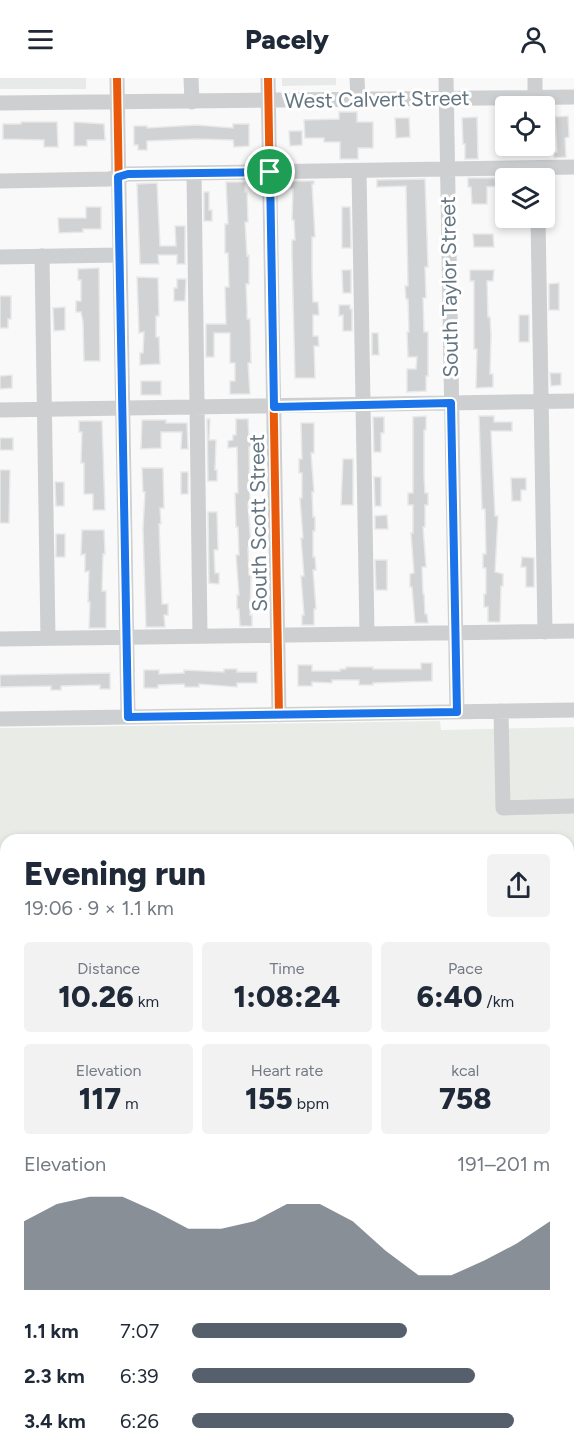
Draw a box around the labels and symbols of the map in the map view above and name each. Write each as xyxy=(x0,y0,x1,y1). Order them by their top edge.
street label: West Calvert Street xyxy=(284,85,470,113)
pin xyxy=(244,146,295,197)
street label: South Taylor Street xyxy=(435,196,463,378)
street label: South Scott Street xyxy=(244,434,272,612)

